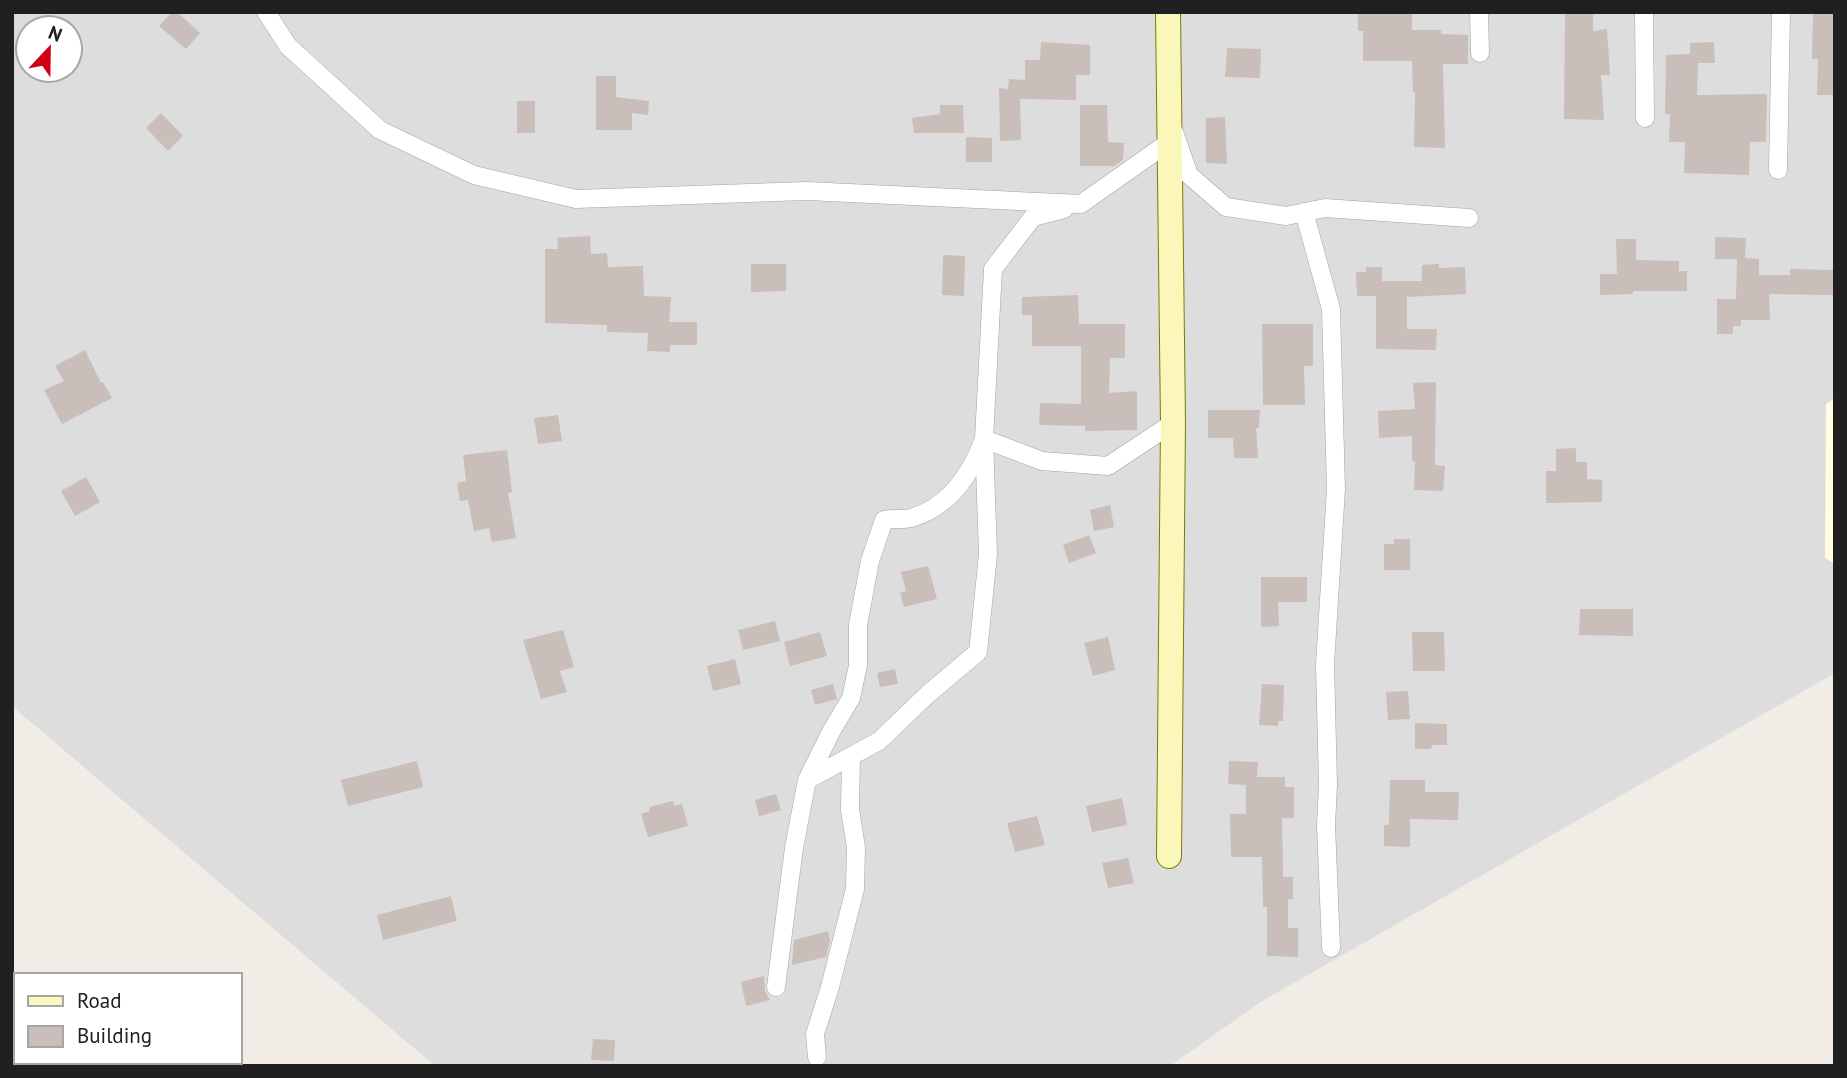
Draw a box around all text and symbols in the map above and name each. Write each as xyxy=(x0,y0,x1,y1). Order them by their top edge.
north arrow xyxy=(14,14,84,84)
text: N xyxy=(45,20,66,47)
legend xyxy=(14,973,242,1064)
text: Road xyxy=(77,987,121,1014)
text: Building xyxy=(77,1022,152,1049)

